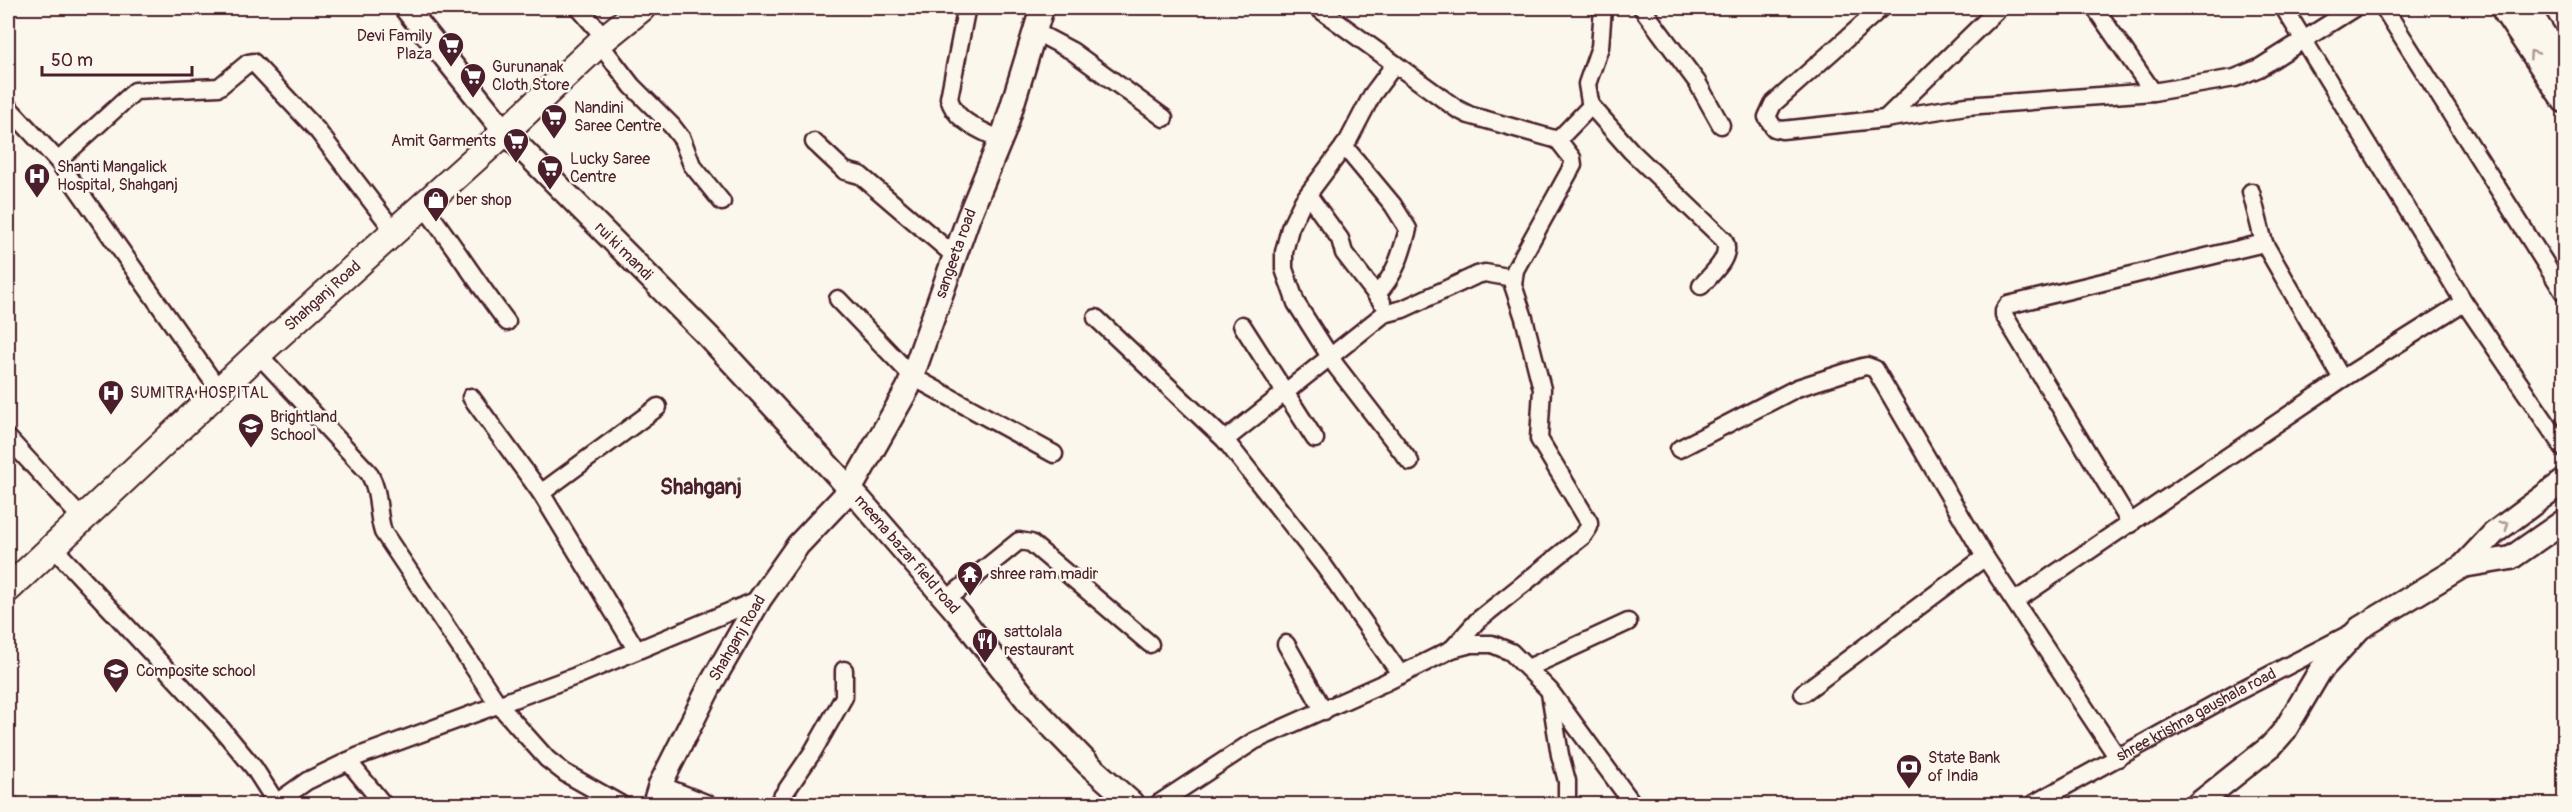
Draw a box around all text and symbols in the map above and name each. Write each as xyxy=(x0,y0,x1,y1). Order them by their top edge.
place label: Devi Family Plaza xyxy=(357,26,432,64)
supermarket icon: Devi Family Plaza xyxy=(436,30,466,68)
scale bar xyxy=(42,39,192,77)
text: 50 m xyxy=(51,49,93,72)
one-way arrow xyxy=(2529,50,2541,60)
place label: Gurunanak Cloth Store xyxy=(492,57,569,95)
supermarket icon: Gurunanak Cloth Store xyxy=(458,61,488,99)
place label: Nandini Saree Centre xyxy=(574,98,662,136)
supermarket icon: Nandini Saree Centre xyxy=(539,102,569,140)
supermarket icon: Amit Garments xyxy=(501,126,531,164)
place label: Amit Garments xyxy=(391,131,496,151)
place label: Lucky Saree Centre xyxy=(570,149,650,187)
supermarket icon: Lucky Saree Centre xyxy=(535,153,565,191)
place label: Shanti Mangalick Hospital, Shahganj xyxy=(57,157,178,195)
hospital icon: Shanti Mangalick Hospital, Shahganj xyxy=(22,161,52,199)
shop icon: ber shop xyxy=(421,185,451,223)
place label: ber shop xyxy=(456,190,512,210)
street label: sangeeta road xyxy=(931,206,981,301)
street label: rui ki mandi xyxy=(591,218,657,285)
street label: Shahganj Road xyxy=(280,256,365,336)
hospital icon: SUMITRA HOSPITAL xyxy=(96,378,126,416)
place label: SUMITRA HOSPITAL xyxy=(130,383,269,403)
place label: Brightland School xyxy=(270,407,337,445)
school or university icon: Brightland School xyxy=(236,411,266,449)
district label: Shahganj xyxy=(660,473,742,501)
street label: meena bazar field road xyxy=(850,490,964,618)
one-way arrow xyxy=(2498,521,2509,532)
temple icon: shree ram madir xyxy=(955,559,985,597)
place label: shree ram madir xyxy=(990,564,1098,584)
street label: Shahganj Road xyxy=(705,591,770,685)
place label: sattolala restaurant xyxy=(1004,622,1075,660)
restaurant icon: sattolala restaurant xyxy=(970,626,1000,664)
school or university icon: Composite school xyxy=(101,656,131,694)
place label: Composite school xyxy=(136,661,256,681)
street label: shree krishna gaushala road xyxy=(2113,663,2279,766)
place label: State Bank of India xyxy=(1928,748,2001,786)
bank icon: State Bank of India xyxy=(1894,752,1924,790)

